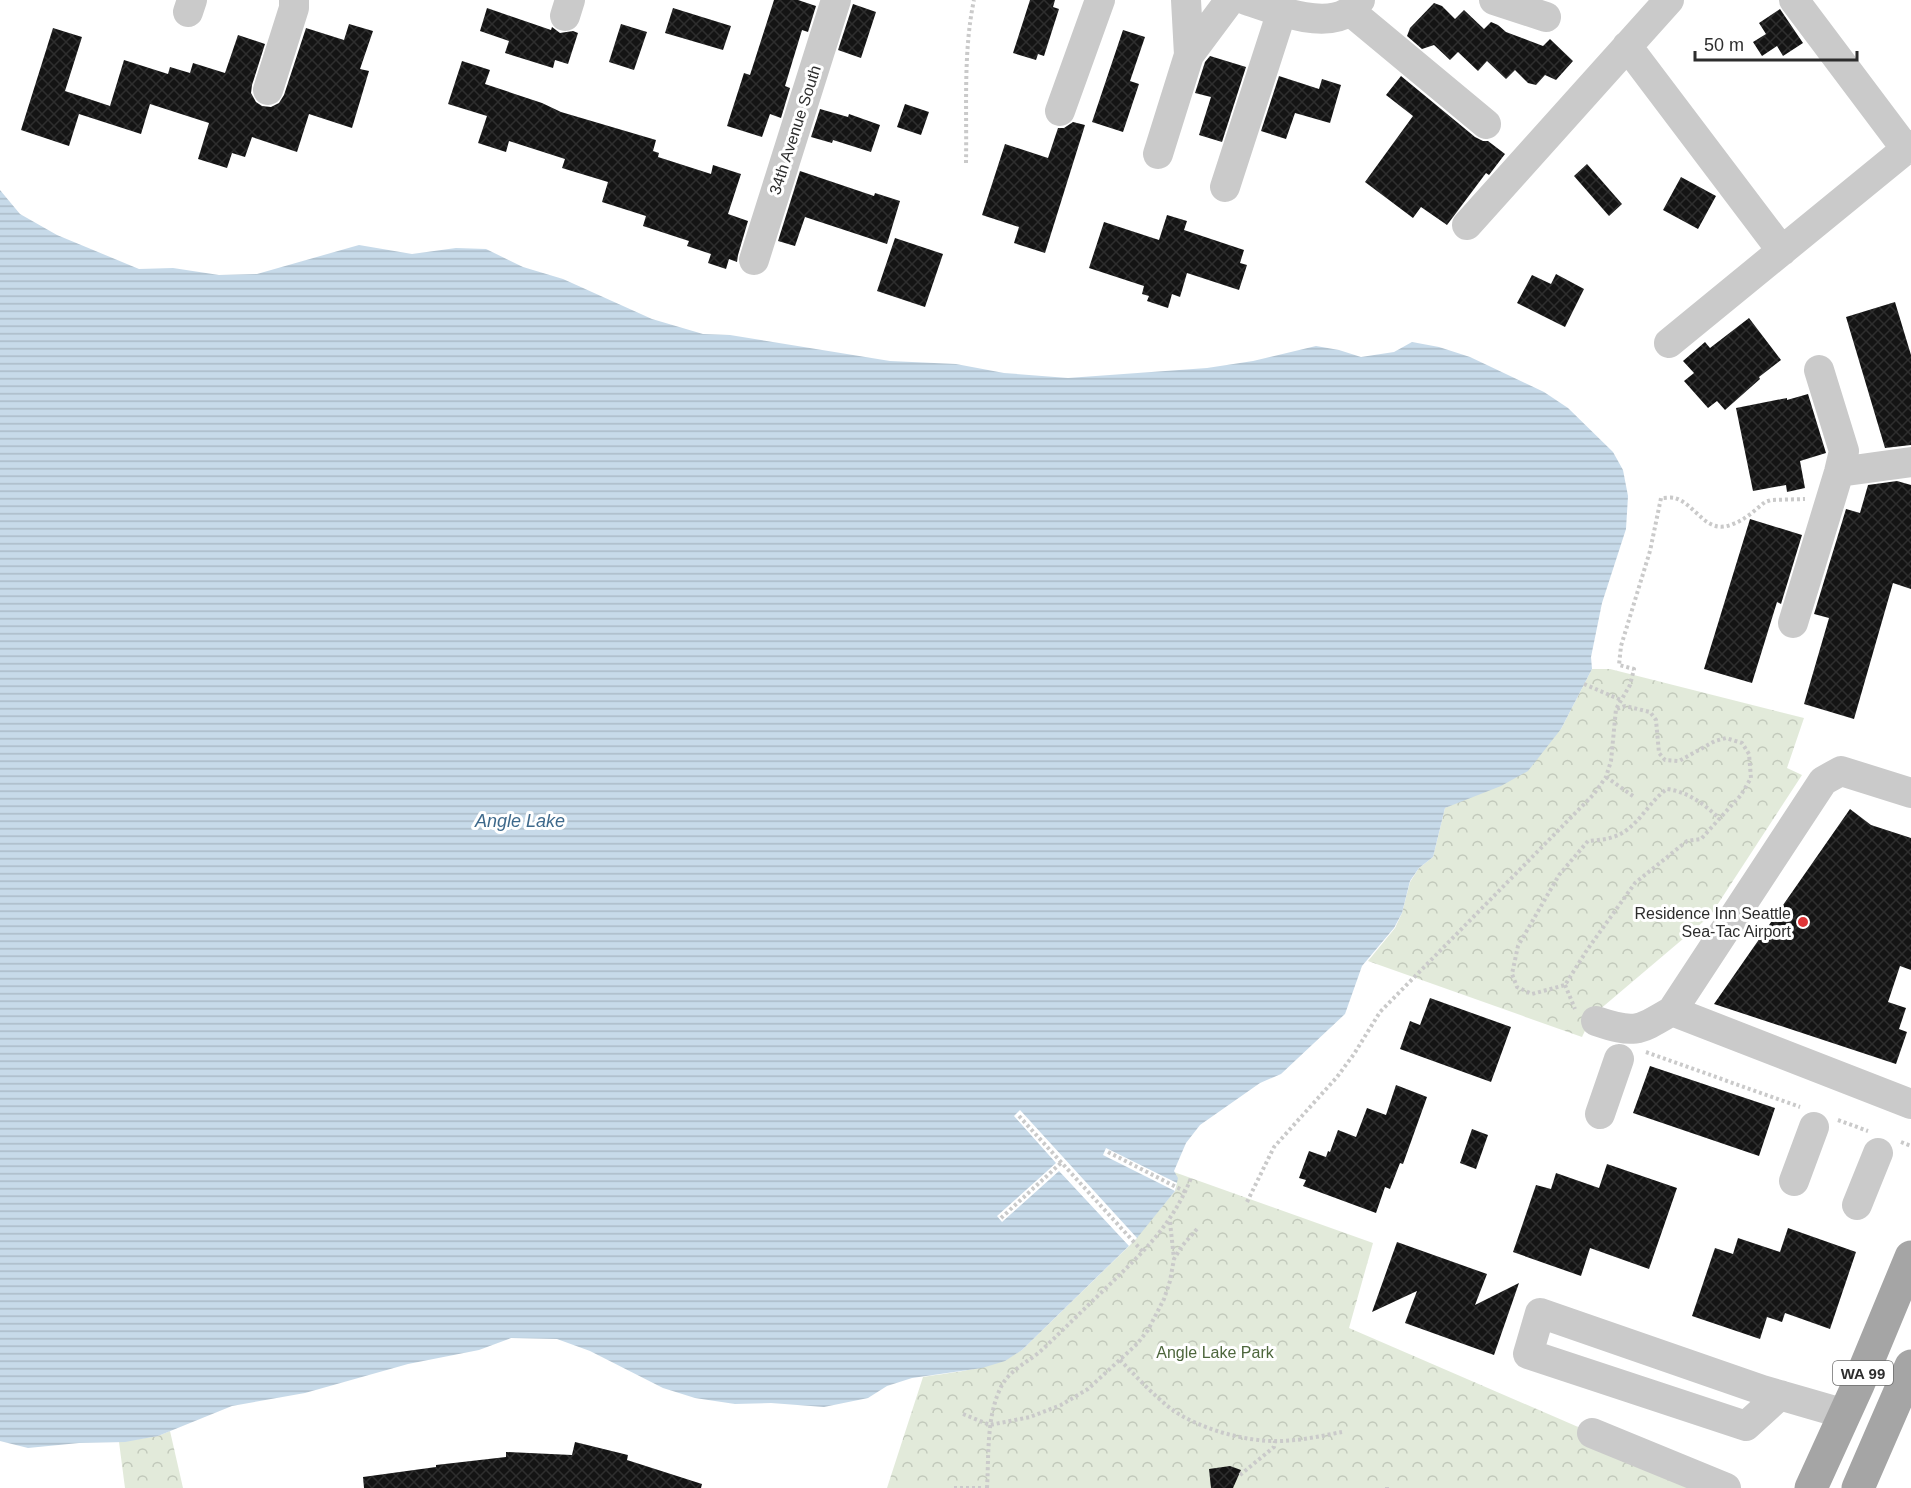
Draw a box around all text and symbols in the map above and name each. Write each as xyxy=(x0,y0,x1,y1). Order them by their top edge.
scale bar xyxy=(1695,24,1857,62)
text: 50 m xyxy=(1704,35,1744,55)
street label: 34th Avenue South xyxy=(766,63,824,197)
water label: Angle Lake xyxy=(474,811,565,831)
place label: Residence Inn Seattle Sea-Tac Airport xyxy=(1634,905,1792,940)
marker: Residence Inn Seattle Sea-Tac Airport xyxy=(1796,915,1810,929)
park label: Angle Lake Park xyxy=(1156,1344,1275,1361)
road number: WA 99 xyxy=(1833,1361,1893,1385)

